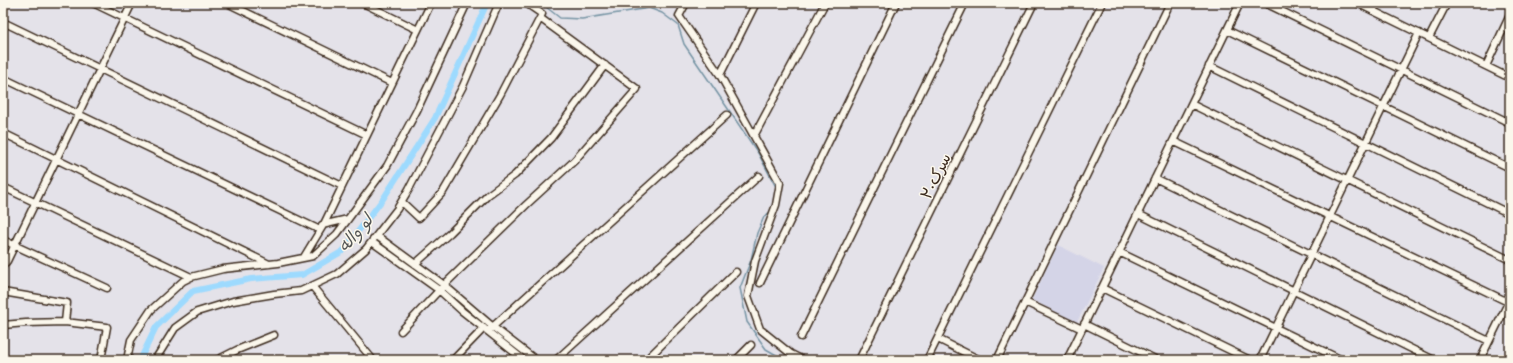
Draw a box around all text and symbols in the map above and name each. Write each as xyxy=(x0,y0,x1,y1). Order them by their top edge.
street label: سرک۲۰ xyxy=(916,150,957,203)
water label: لو واله xyxy=(333,209,380,257)

